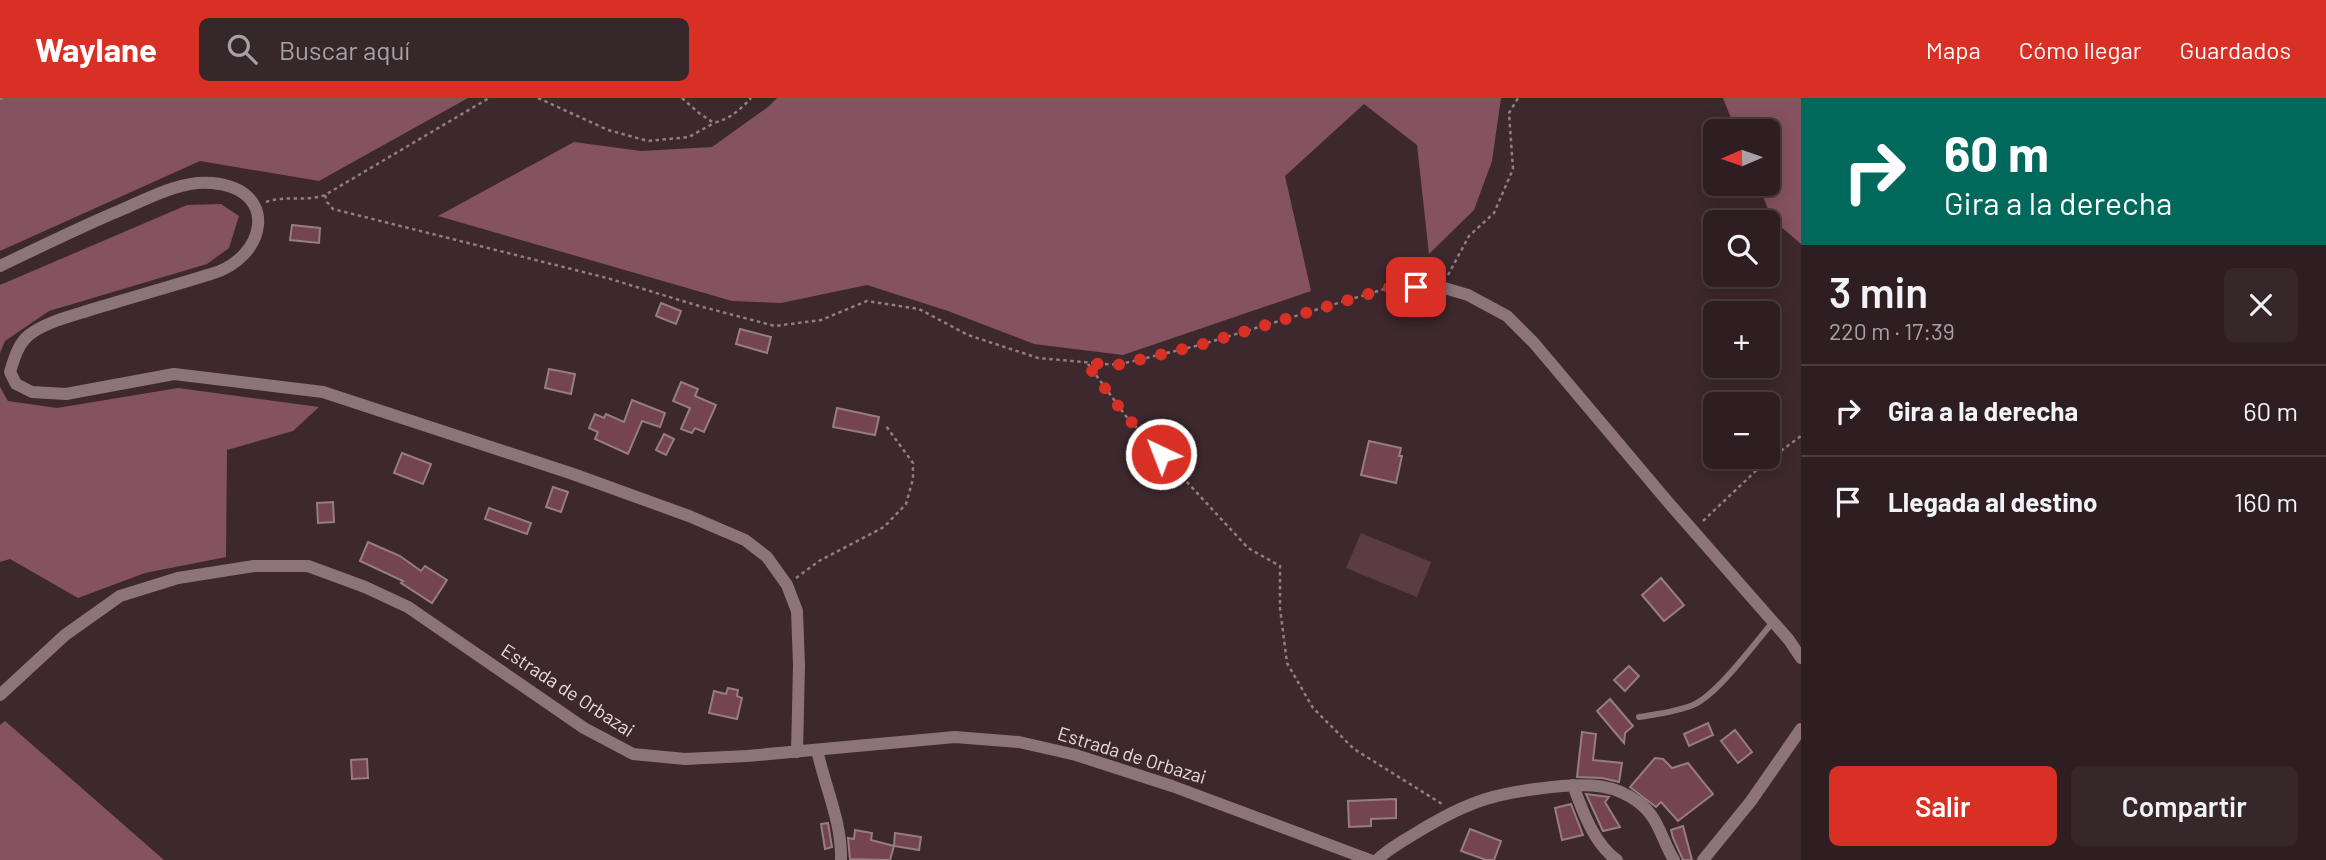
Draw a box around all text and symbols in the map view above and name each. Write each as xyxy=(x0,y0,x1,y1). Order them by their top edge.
search box xyxy=(199,18,689,81)
text: Waylane xyxy=(35,29,157,69)
icon: search xyxy=(223,30,261,68)
text: Buscar aquí xyxy=(279,34,410,65)
text: Mapa xyxy=(1926,35,1981,64)
text: Cómo llegar xyxy=(2019,35,2141,64)
text: Guardados xyxy=(2179,35,2291,64)
north arrow xyxy=(1703,119,1780,196)
map controls xyxy=(1703,119,1780,469)
text: 60 m xyxy=(1944,123,2049,182)
icon: right xyxy=(1829,126,1920,217)
text: Gira a la derecha xyxy=(1944,183,2172,221)
button: search xyxy=(1703,210,1780,287)
pin xyxy=(1386,257,1446,317)
text: 3 min xyxy=(1829,266,1928,316)
icon: arrive xyxy=(1397,268,1435,306)
button: close xyxy=(2224,268,2298,342)
button: + xyxy=(1703,301,1780,378)
text: 220 m · 17:39 xyxy=(1829,317,1955,345)
button: − xyxy=(1703,392,1780,469)
icon: right xyxy=(1829,392,1867,430)
text: Gira a la derecha xyxy=(1888,395,2078,426)
text: 60 m xyxy=(2243,395,2298,426)
position arrow xyxy=(1124,417,1198,491)
icon: arrive xyxy=(1829,483,1867,521)
text: Llegada al destino xyxy=(1888,486,2097,517)
text: 160 m xyxy=(2234,486,2298,517)
street label: Estrada de Orbazai xyxy=(497,638,639,741)
street label: Estrada de Orbazai xyxy=(1055,721,1209,788)
button: Salir xyxy=(1829,766,2057,846)
button: Compartir xyxy=(2071,766,2298,846)

